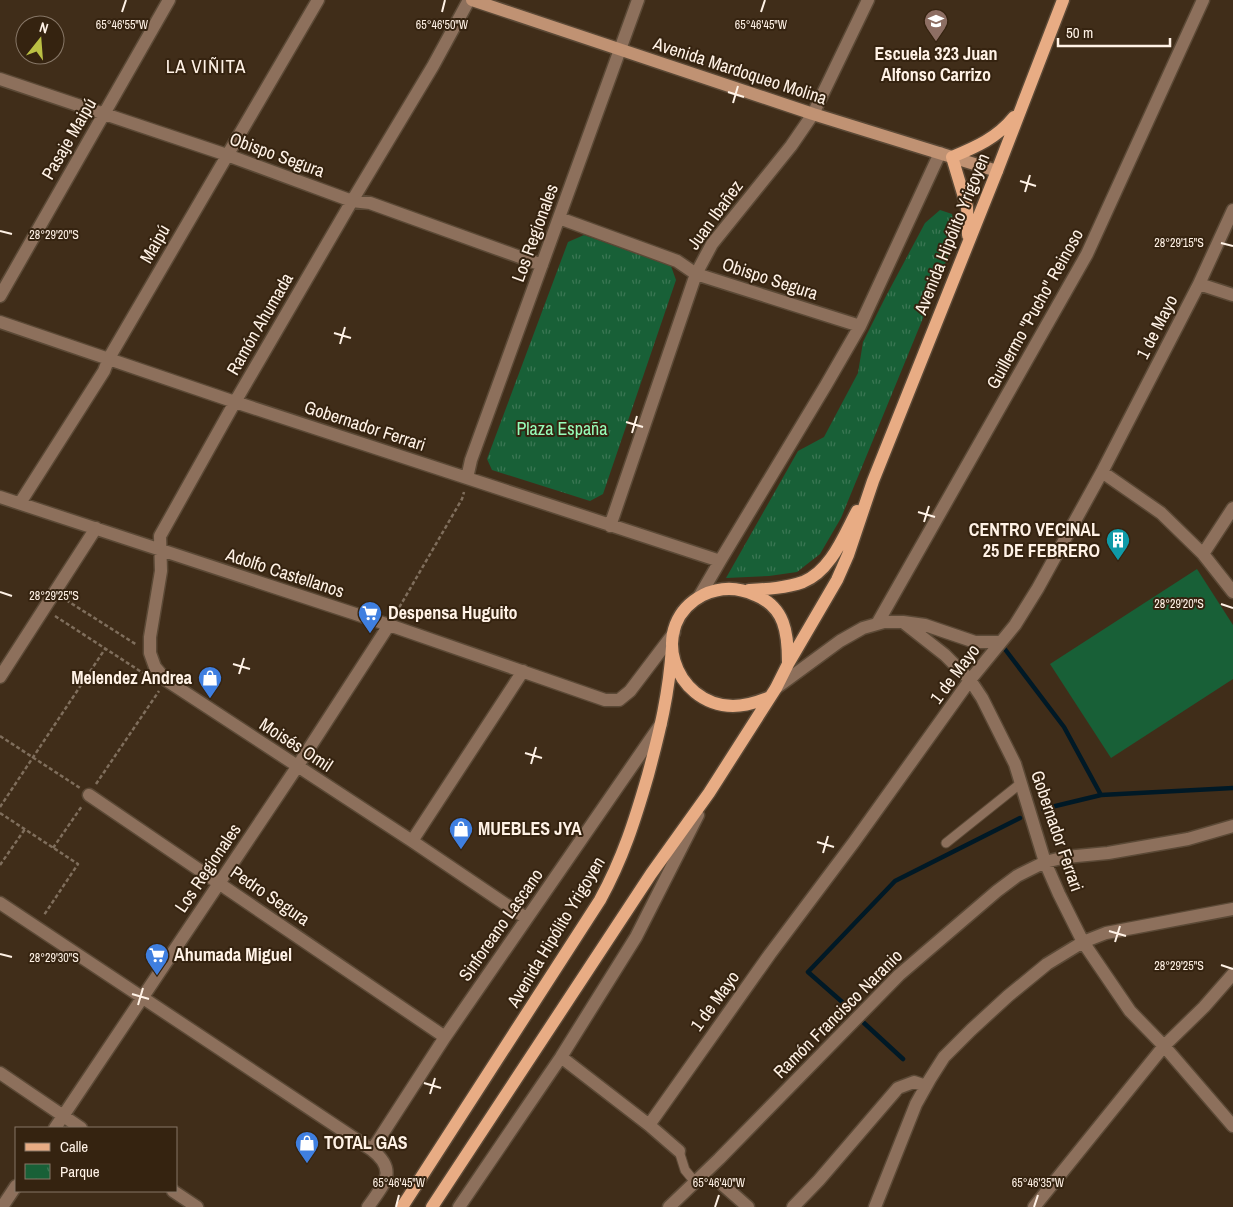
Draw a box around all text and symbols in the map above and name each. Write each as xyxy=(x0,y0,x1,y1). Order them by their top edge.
school or university icon: Escuela 323 Juan Alfonso Carrizo xyxy=(923,8,949,42)
north arrow xyxy=(15,15,65,65)
scale bar xyxy=(1058,15,1170,47)
text: 65°46'55"W xyxy=(96,17,149,33)
text: 65°46'50"W xyxy=(416,17,469,33)
text: 65°46'45"W xyxy=(735,17,788,33)
text: N xyxy=(37,18,50,37)
text: 50 m xyxy=(1066,22,1093,43)
street label: Avenida Mardoqueo Molina xyxy=(649,30,830,110)
place label: Escuela 323 Juan Alfonso Carrizo xyxy=(874,41,998,87)
district label: LA VIÑITA xyxy=(166,53,246,79)
street label: Pasaje Maipú xyxy=(35,93,102,184)
street label: Obispo Segura xyxy=(226,126,328,183)
street label: Avenida Hipólito Yrigoyen xyxy=(907,149,995,319)
street label: Juan Ibañez xyxy=(681,175,748,255)
street label: Los Regionales xyxy=(505,180,564,285)
street label: Maipú xyxy=(133,220,176,268)
street label: Guillermo "Pucho" Reinoso xyxy=(980,224,1089,393)
text: 28°29'20"S xyxy=(29,227,79,243)
text: 28°29'15"S xyxy=(1154,235,1204,251)
street label: Obispo Segura xyxy=(719,251,821,306)
street label: Ramón Ahumada xyxy=(220,268,299,379)
street label: 1 de Mayo xyxy=(1130,290,1183,363)
street label: Gobernador Ferrari xyxy=(301,394,429,457)
park label: Plaza España xyxy=(516,416,608,441)
place label: CENTRO VECINAL 25 DE FEBRERO xyxy=(969,517,1100,563)
building icon: CENTRO VECINAL 25 DE FEBRERO xyxy=(1105,527,1131,561)
street label: Adolfo Castellanos xyxy=(222,541,348,603)
text: 28°29'25"S xyxy=(29,588,79,604)
text: 28°29'20"S xyxy=(1154,596,1204,612)
supermarket icon: Despensa Huguito xyxy=(357,600,383,634)
place label: Despensa Huguito xyxy=(388,600,518,625)
street label: 1 de Mayo xyxy=(924,639,985,709)
place label: Melendez Andrea xyxy=(71,665,193,690)
shop icon: Melendez Andrea xyxy=(197,665,223,699)
street label: Moisés Omil xyxy=(255,712,338,778)
street label: Gobernador Ferrari xyxy=(1025,767,1090,895)
shop icon: MUEBLES JYA xyxy=(448,816,474,850)
place label: MUEBLES JYA xyxy=(478,816,582,841)
street label: Los Regionales xyxy=(169,818,247,917)
street label: Avenida Hipólito Yrigoyen xyxy=(500,852,611,1013)
street label: Pedro Segura xyxy=(226,860,315,931)
street label: Sinforeano Lascano xyxy=(452,863,549,986)
supermarket icon: Ahumada Miguel xyxy=(144,942,170,976)
place label: Ahumada Miguel xyxy=(174,942,292,967)
street label: Ramón Francisco Naranio xyxy=(768,944,908,1084)
text: 28°29'30"S xyxy=(29,950,79,966)
text: 28°29'25"S xyxy=(1154,958,1204,974)
street label: 1 de Mayo xyxy=(684,965,745,1036)
legend xyxy=(15,1127,178,1192)
shop icon: TOTAL GAS xyxy=(294,1130,320,1164)
place label: TOTAL GAS xyxy=(324,1130,408,1155)
text: Calle xyxy=(60,1136,88,1157)
text: Parque xyxy=(60,1161,100,1182)
text: 65°46'45"W xyxy=(373,1175,426,1191)
text: 65°46'40"W xyxy=(693,1175,746,1191)
text: 65°46'35"W xyxy=(1012,1175,1065,1191)

